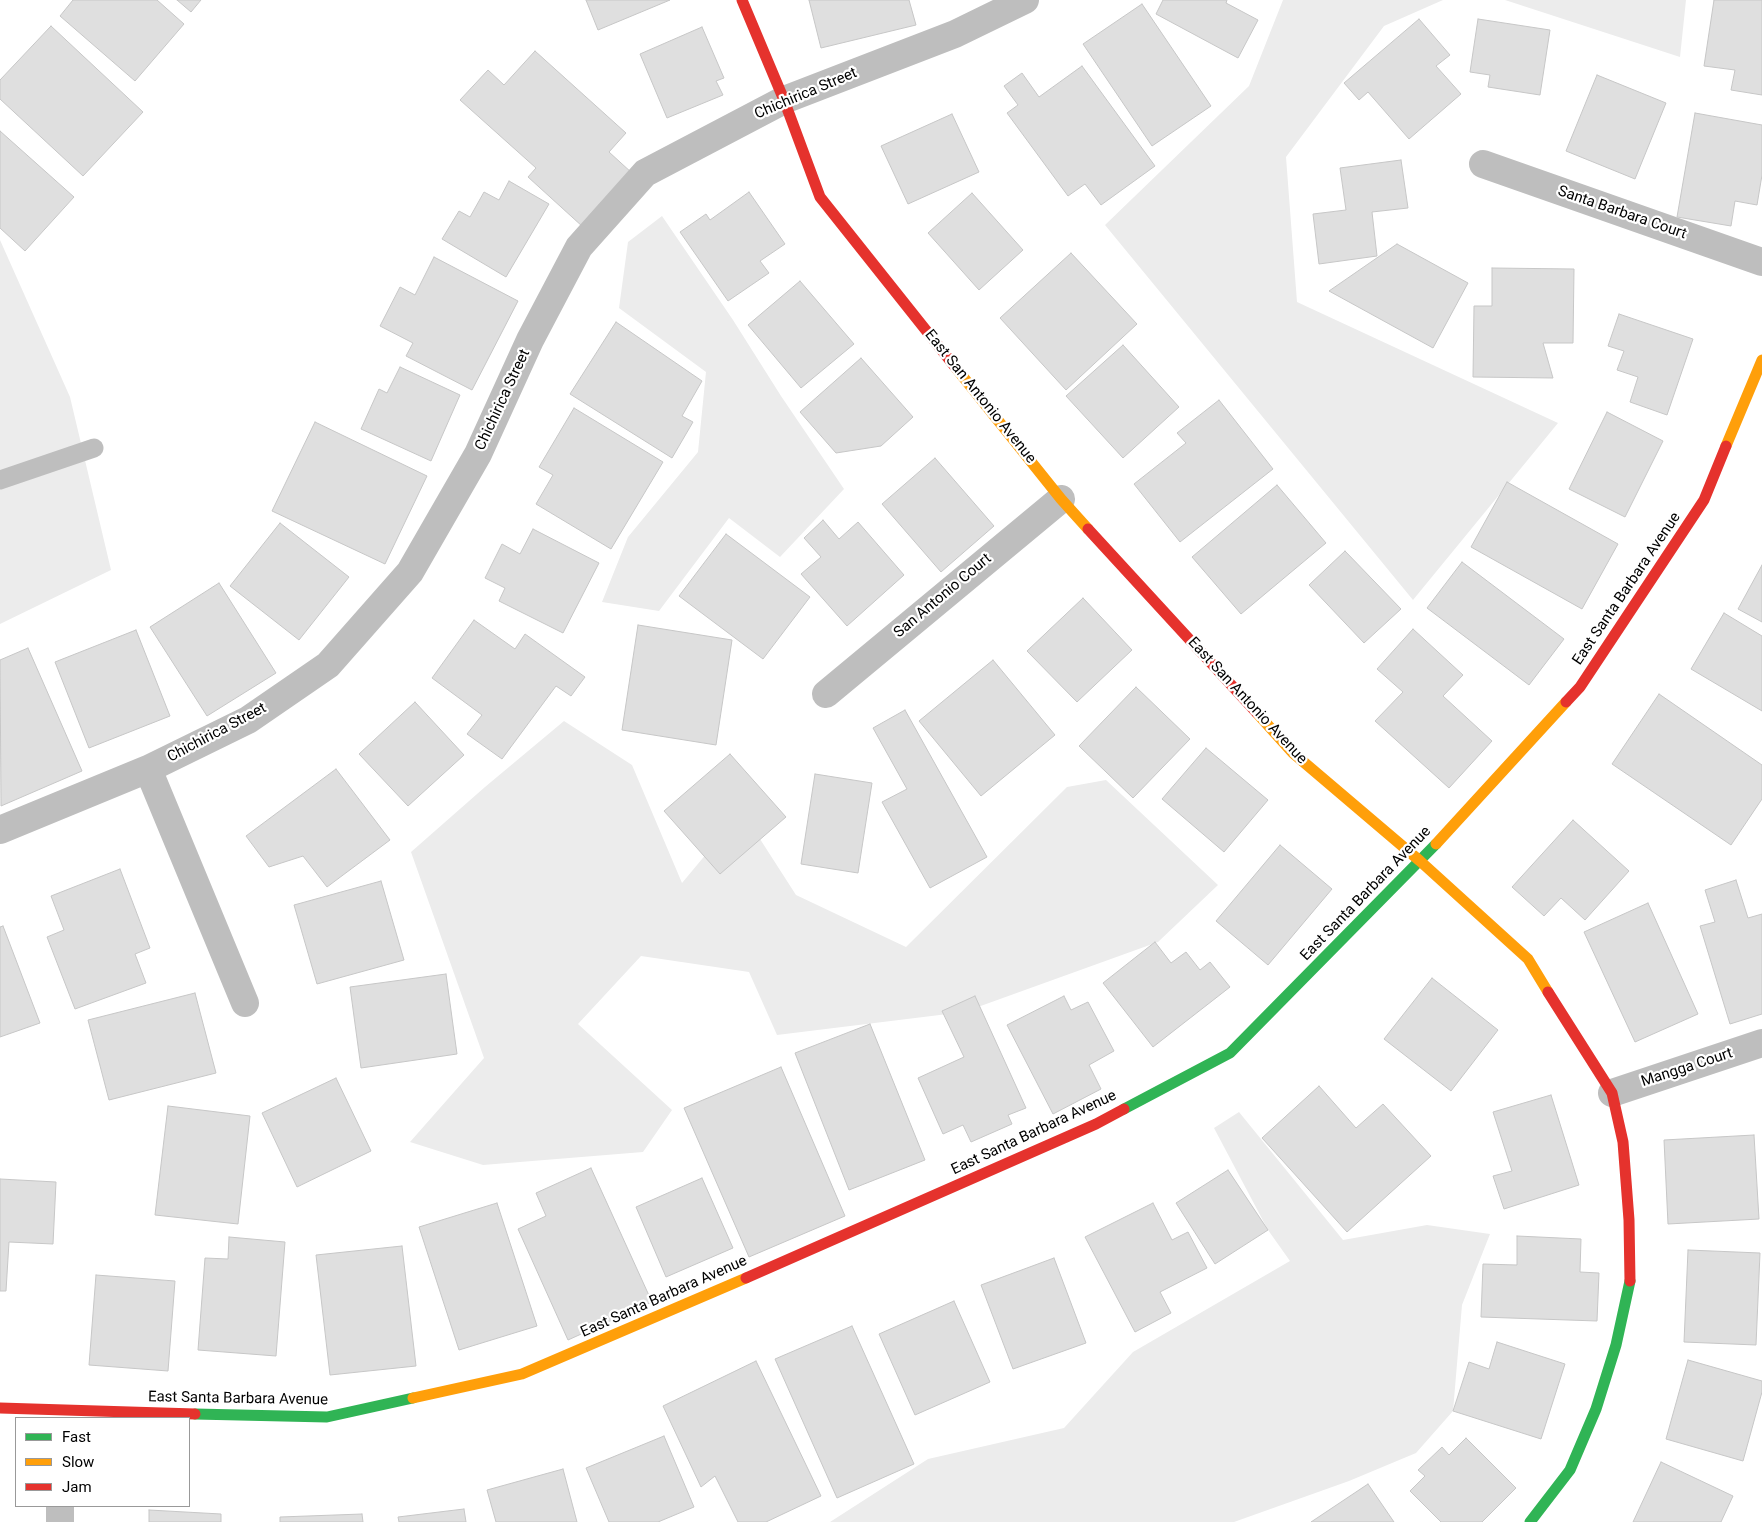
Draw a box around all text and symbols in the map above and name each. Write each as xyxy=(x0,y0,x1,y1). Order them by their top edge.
street label: Chichirica Street xyxy=(752,64,860,124)
street label: Santa Barbara Court xyxy=(1555,183,1689,243)
street label: East San Antonio Avenue xyxy=(921,327,1039,467)
street label: Chichirica Street xyxy=(472,347,534,453)
street label: East Santa Barbara Avenue xyxy=(1569,509,1685,669)
street label: San Antonio Court xyxy=(891,550,995,642)
street label: East San Antonio Avenue xyxy=(1184,634,1310,768)
street label: Chichirica Street xyxy=(164,699,270,767)
street label: East Santa Barbara Avenue xyxy=(1297,823,1435,965)
street label: Mangga Court xyxy=(1639,1045,1735,1091)
street label: East Santa Barbara Avenue xyxy=(949,1087,1119,1179)
street label: East Santa Barbara Avenue xyxy=(578,1252,750,1342)
street label: East Santa Barbara Avenue xyxy=(148,1388,328,1410)
legend xyxy=(15,1417,190,1507)
text: Fast xyxy=(62,1428,91,1446)
text: Slow xyxy=(62,1453,94,1471)
text: Jam xyxy=(62,1478,92,1496)

